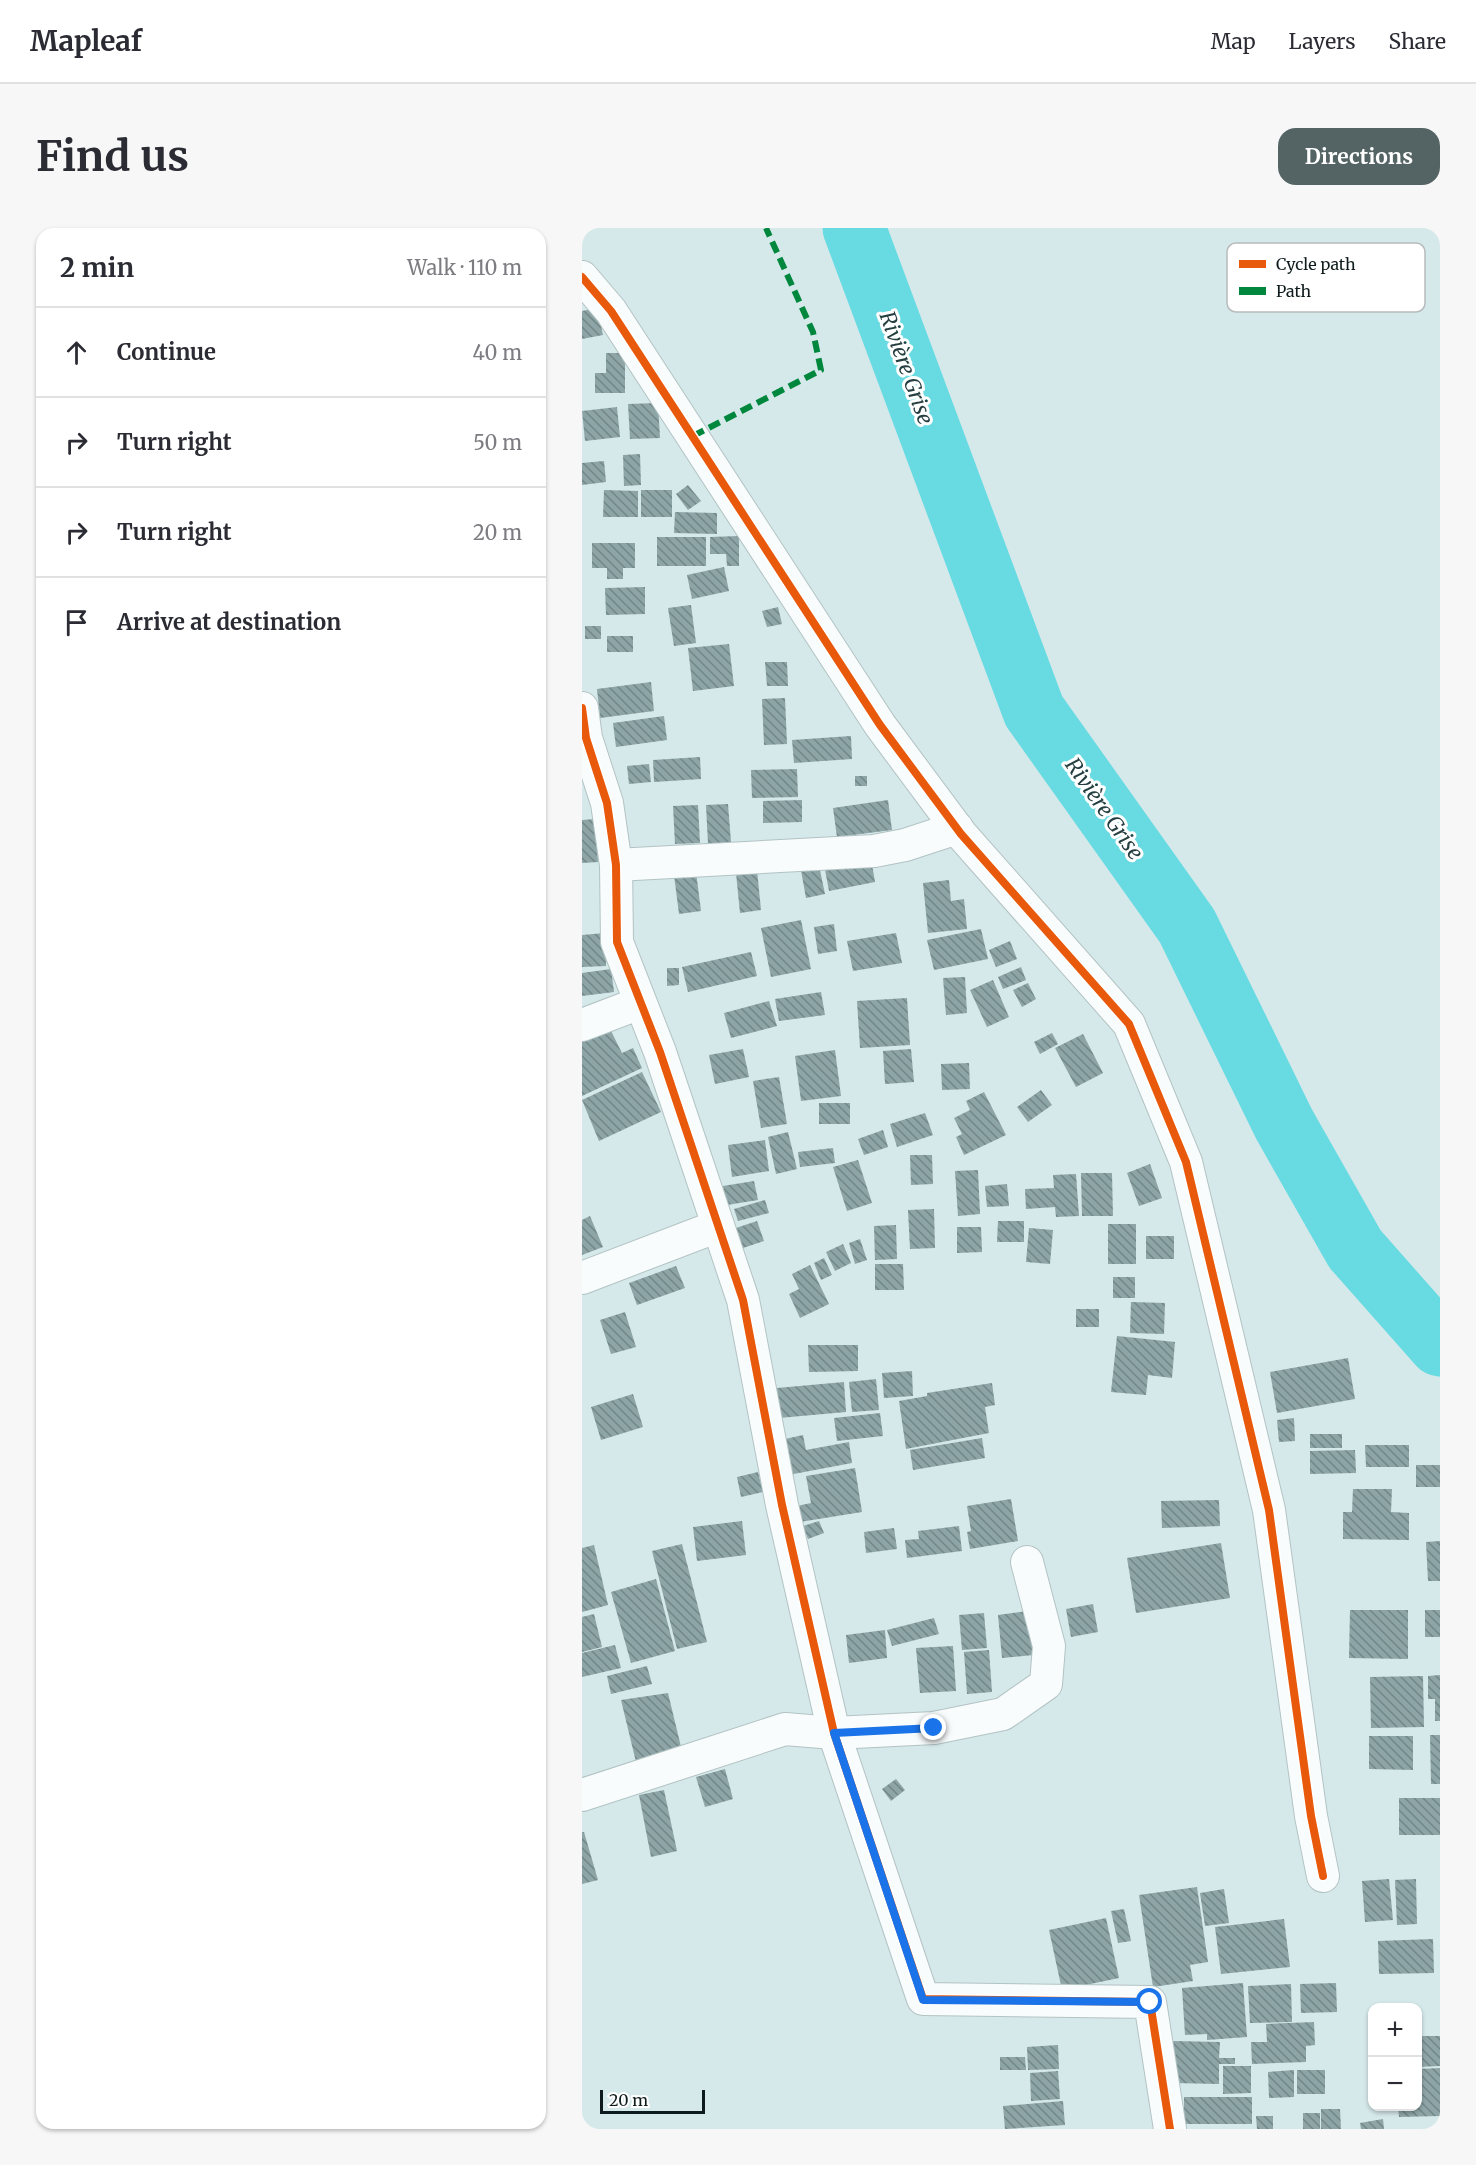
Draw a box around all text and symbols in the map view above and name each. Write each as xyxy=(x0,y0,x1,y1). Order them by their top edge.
text: Mapleaf xyxy=(30,23,142,59)
text: Map xyxy=(1211,28,1256,55)
text: Layers xyxy=(1289,28,1356,55)
text: Share xyxy=(1389,28,1446,55)
button: Directions xyxy=(1278,128,1440,185)
text: Find us xyxy=(36,130,189,182)
legend xyxy=(1227,243,1425,312)
text: 2 min xyxy=(60,251,134,284)
text: Cycle path xyxy=(1276,254,1356,274)
text: Walk · 110 m xyxy=(407,255,522,280)
text: Path xyxy=(1276,281,1312,301)
water label: Rivière Grise xyxy=(874,308,939,428)
icon: ahead xyxy=(60,336,93,369)
text: Continue xyxy=(117,338,216,366)
text: 40 m xyxy=(472,340,522,365)
icon: right xyxy=(60,426,93,459)
text: Turn right xyxy=(117,428,231,456)
text: 50 m xyxy=(473,430,522,455)
icon: right xyxy=(60,516,93,549)
text: Turn right xyxy=(117,518,231,546)
text: 20 m xyxy=(473,520,522,545)
icon: arrive xyxy=(60,606,93,639)
text: Arrive at destination xyxy=(117,608,341,636)
water label: Rivière Grise xyxy=(1059,753,1149,865)
route end xyxy=(920,1714,946,1740)
route start xyxy=(1136,1988,1162,2014)
map controls xyxy=(1368,2003,1422,2111)
button: + xyxy=(1368,2003,1422,2057)
button: − xyxy=(1368,2057,1422,2111)
scale bar xyxy=(600,2087,705,2114)
text: 20 m xyxy=(609,2090,648,2110)

